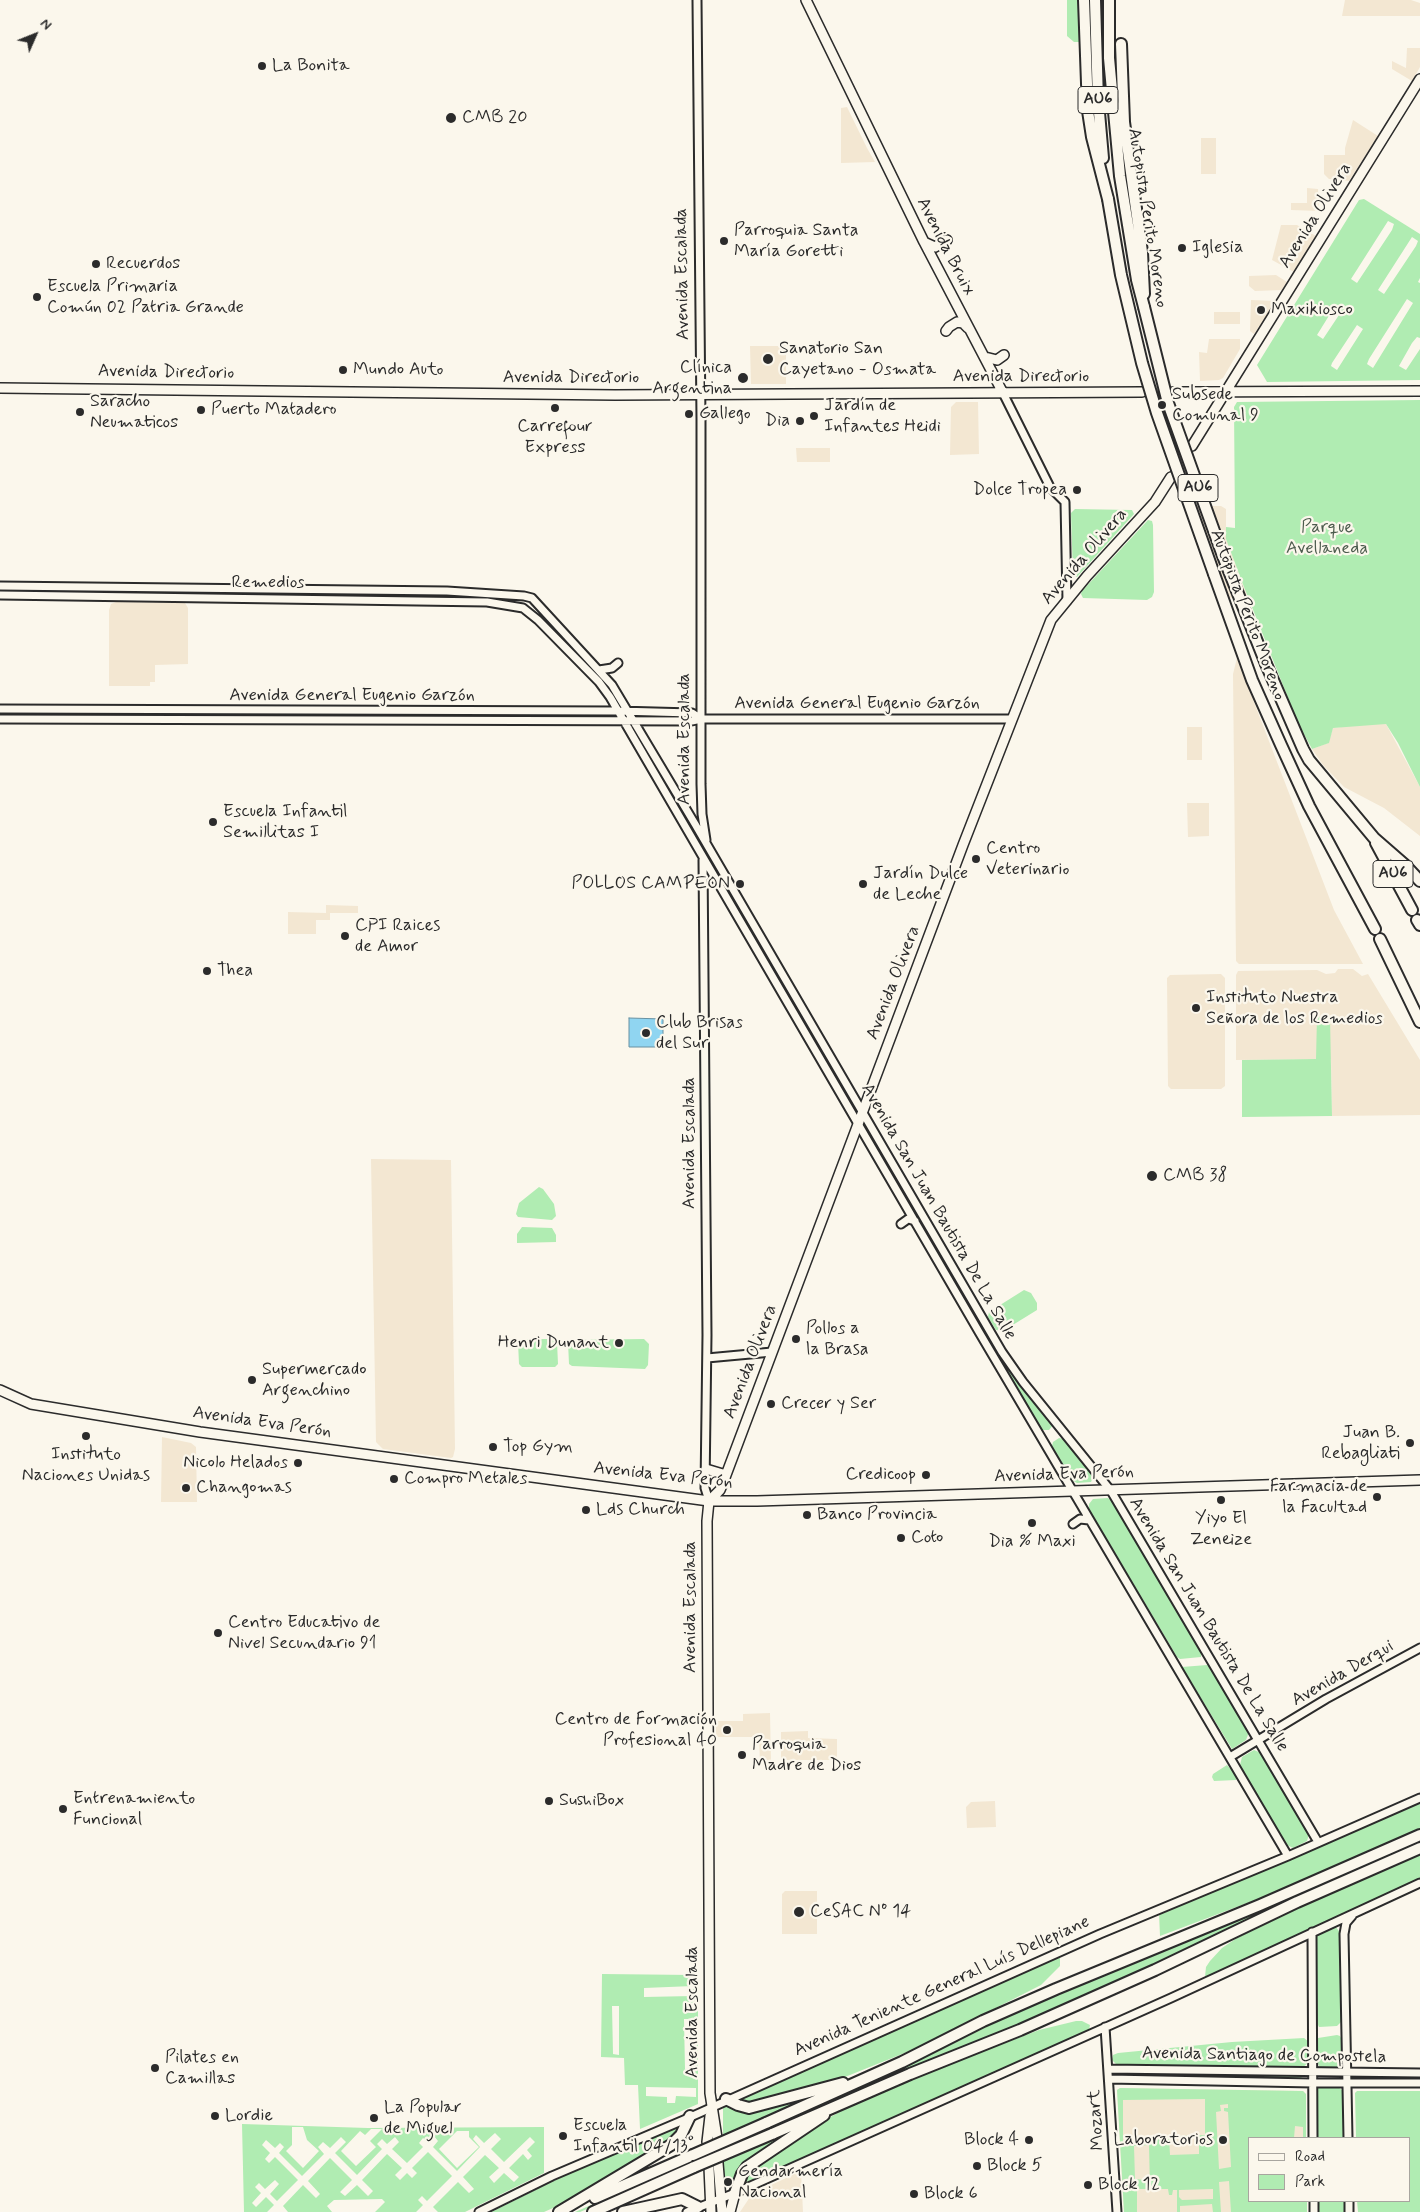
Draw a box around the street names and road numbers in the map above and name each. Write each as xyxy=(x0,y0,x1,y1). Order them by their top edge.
road number: AU6 xyxy=(1078,86,1118,114)
street label: Autopista Perito Moreno xyxy=(1122,127,1172,309)
street label: Avenida Olivera xyxy=(1275,159,1357,273)
street label: Avenida Bruix xyxy=(911,194,979,300)
street label: Avenida Escalada xyxy=(671,208,695,340)
street label: Avenida Directorio xyxy=(98,361,234,385)
street label: Avenida Directorio xyxy=(953,366,1089,388)
street label: Avenida Directorio xyxy=(503,367,639,389)
road number: AU6 xyxy=(1178,474,1218,502)
street label: Avenida Olivera xyxy=(1037,504,1133,610)
street label: Autopista Perito Moreno xyxy=(1204,526,1290,704)
street label: Remedios xyxy=(232,572,304,594)
street label: Avenida Escalada xyxy=(674,673,696,805)
street label: Avenida General Eugenio Garzón xyxy=(229,685,475,707)
street label: Avenida General Eugenio Garzón xyxy=(734,693,980,715)
road number: AU6 xyxy=(1373,861,1413,888)
street label: Avenida Olivera xyxy=(862,923,926,1043)
street label: Avenida Escalada xyxy=(679,1077,701,1209)
street label: Avenida San Juan Bautista De La Salle xyxy=(855,1080,1021,1344)
street label: Avenida Olivera xyxy=(719,1302,783,1422)
street label: Avenida Eva Perón xyxy=(191,1403,333,1443)
street label: Avenida Eva Perón xyxy=(592,1458,734,1494)
street label: Avenida Eva Perón xyxy=(994,1462,1134,1488)
street label: Avenida San Juan Bautista De La Salle xyxy=(1123,1494,1293,1756)
street label: Avenida Escalada xyxy=(680,1541,702,1673)
street label: Avenida Derqui xyxy=(1288,1636,1398,1712)
street label: Avenida Teniente General Luís Dellepiane xyxy=(791,1912,1093,2062)
street label: Avenida Escalada xyxy=(682,1946,704,2078)
street label: Avenida Santiago de Compostela xyxy=(1142,2043,1386,2069)
street label: Mozart xyxy=(1084,2089,1110,2151)

